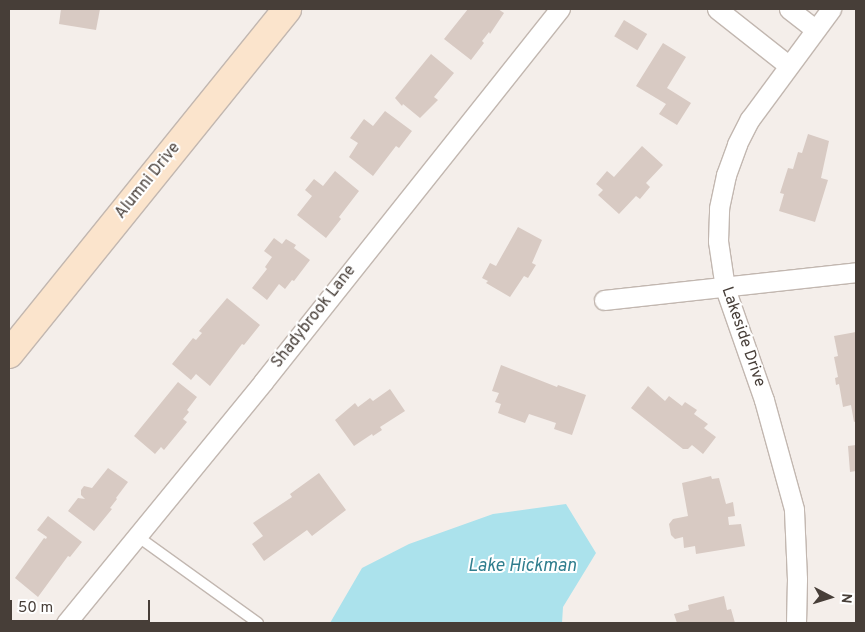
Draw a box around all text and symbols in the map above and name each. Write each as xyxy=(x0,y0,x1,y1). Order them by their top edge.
street label: Alumni Drive xyxy=(111,139,185,223)
street label: Shadybrook Lane xyxy=(268,262,360,372)
street label: Lakeside Drive xyxy=(717,284,769,390)
water label: Lake Hickman xyxy=(468,556,576,578)
north arrow xyxy=(805,572,855,622)
scale bar xyxy=(12,590,152,622)
text: N xyxy=(837,593,854,604)
text: 50 m xyxy=(18,599,53,618)

